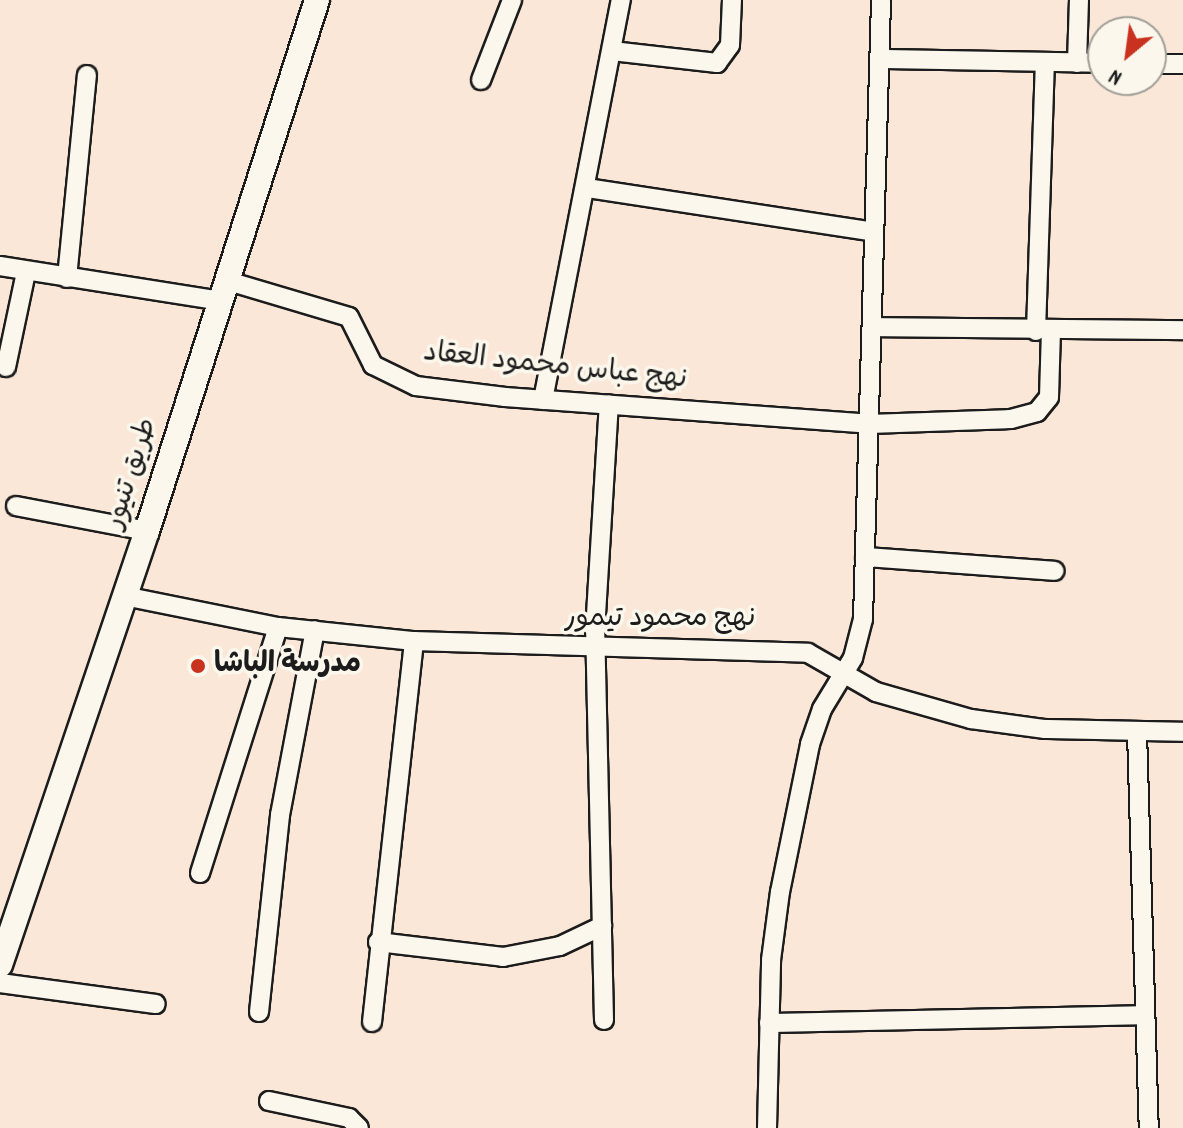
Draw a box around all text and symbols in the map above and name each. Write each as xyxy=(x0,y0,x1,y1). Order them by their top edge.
north arrow xyxy=(1087,16,1167,96)
text: N xyxy=(1104,59,1128,92)
street label: نهج عباس محمود العقاد xyxy=(421,337,689,399)
street label: طريق تنيور xyxy=(99,415,167,533)
street label: نهج محمود تيمور xyxy=(564,603,756,637)
place label: مدرسة الباشا xyxy=(214,649,361,683)
marker: مدرسة الباشا xyxy=(189,657,207,675)

